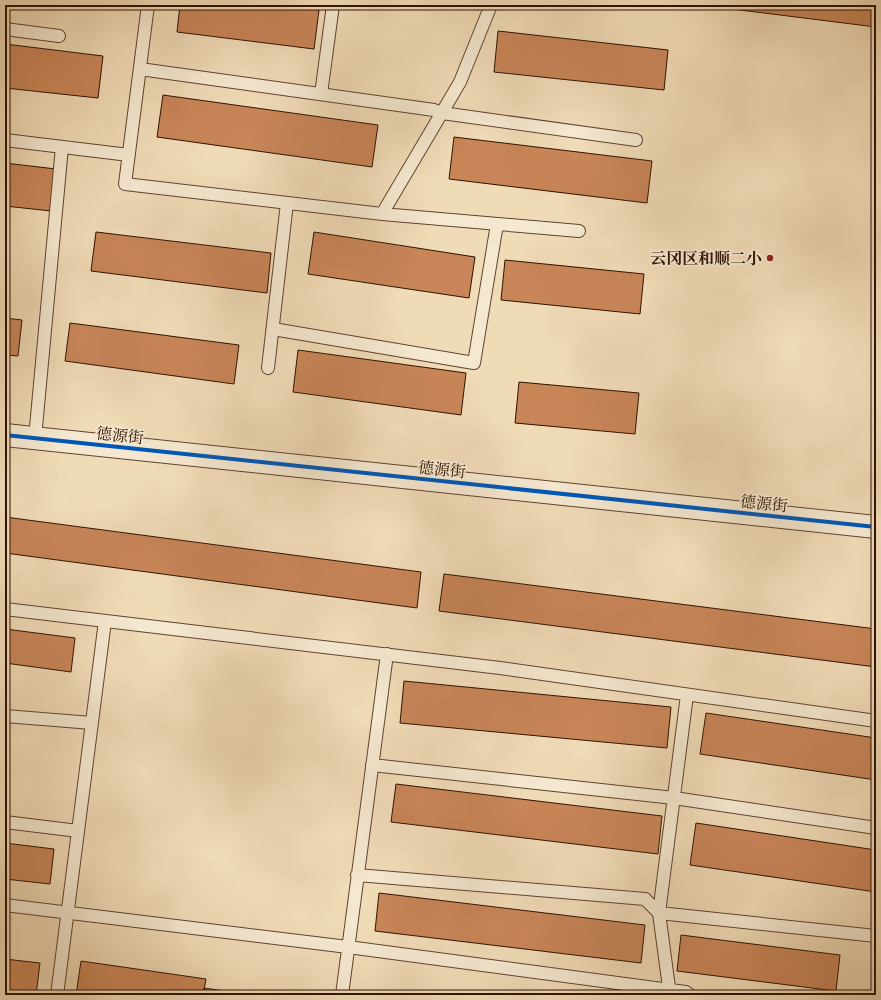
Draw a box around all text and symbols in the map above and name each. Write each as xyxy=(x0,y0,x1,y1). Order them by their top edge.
place label: 云冈区和顺二小 xyxy=(650,248,762,270)
marker: 云冈区和顺二小 xyxy=(765,253,775,263)
street label: 德源街 xyxy=(95,423,145,449)
street label: 德源街 xyxy=(417,457,467,483)
street label: 德源街 xyxy=(739,491,789,517)

